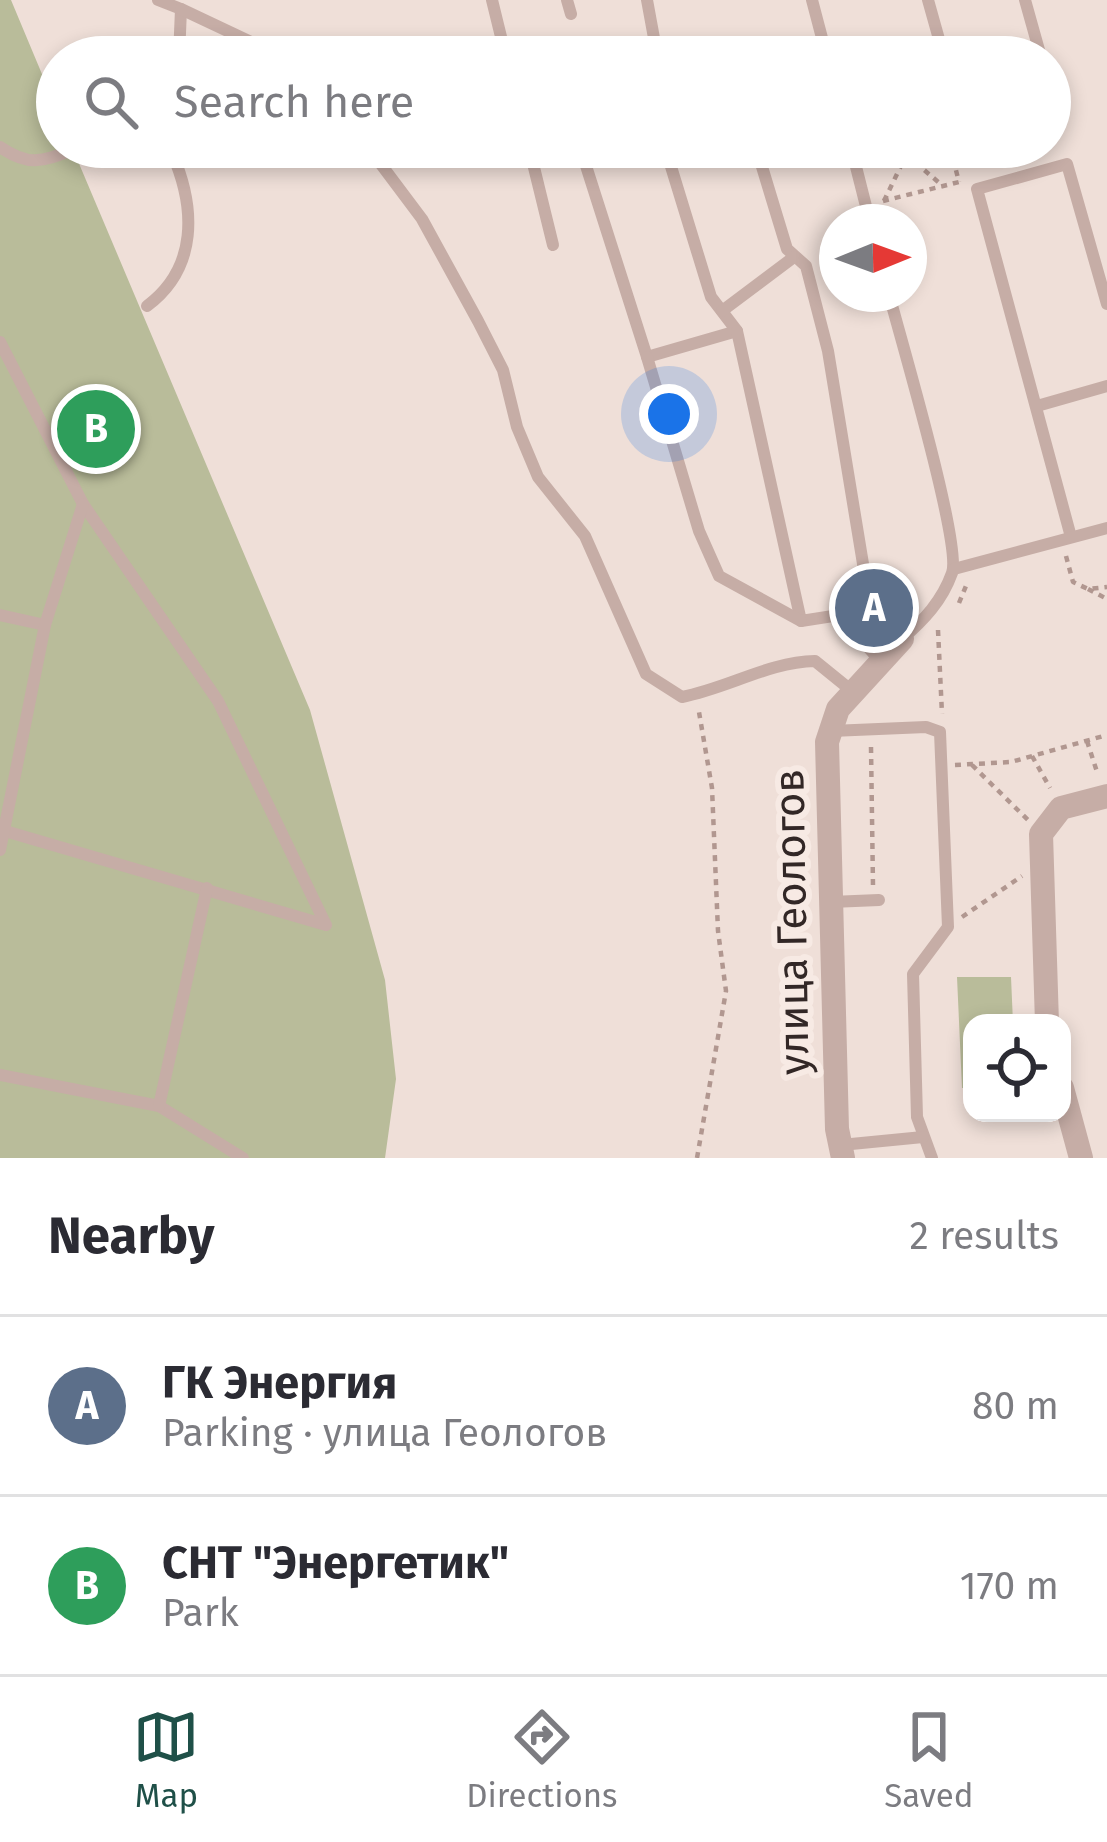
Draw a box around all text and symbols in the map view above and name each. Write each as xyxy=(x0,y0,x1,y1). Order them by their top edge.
search box xyxy=(36,36,1071,168)
icon: search xyxy=(78,69,144,135)
text: Search here xyxy=(174,75,414,129)
north arrow xyxy=(819,204,927,312)
pin: B xyxy=(57,384,135,474)
your location xyxy=(639,384,699,444)
pin: A xyxy=(835,563,913,653)
street label: улица Геологов xyxy=(764,768,820,1076)
map controls xyxy=(963,1014,1071,1122)
button: locate xyxy=(963,1014,1071,1122)
text: Nearby xyxy=(48,1205,214,1267)
text: 2 results xyxy=(910,1213,1059,1259)
text: ГК Энергия xyxy=(162,1356,397,1410)
text: A xyxy=(75,1383,99,1429)
text: 80 m xyxy=(972,1383,1059,1429)
text: Parking · улица Геологов xyxy=(162,1410,607,1456)
text: СНТ "Энергетик" xyxy=(162,1536,509,1590)
text: B xyxy=(75,1563,99,1609)
text: 170 m xyxy=(960,1563,1059,1609)
text: Park xyxy=(162,1590,239,1636)
tab: Map xyxy=(133,1704,199,1816)
tab: Directions xyxy=(466,1704,618,1816)
tab: Saved xyxy=(884,1704,974,1816)

